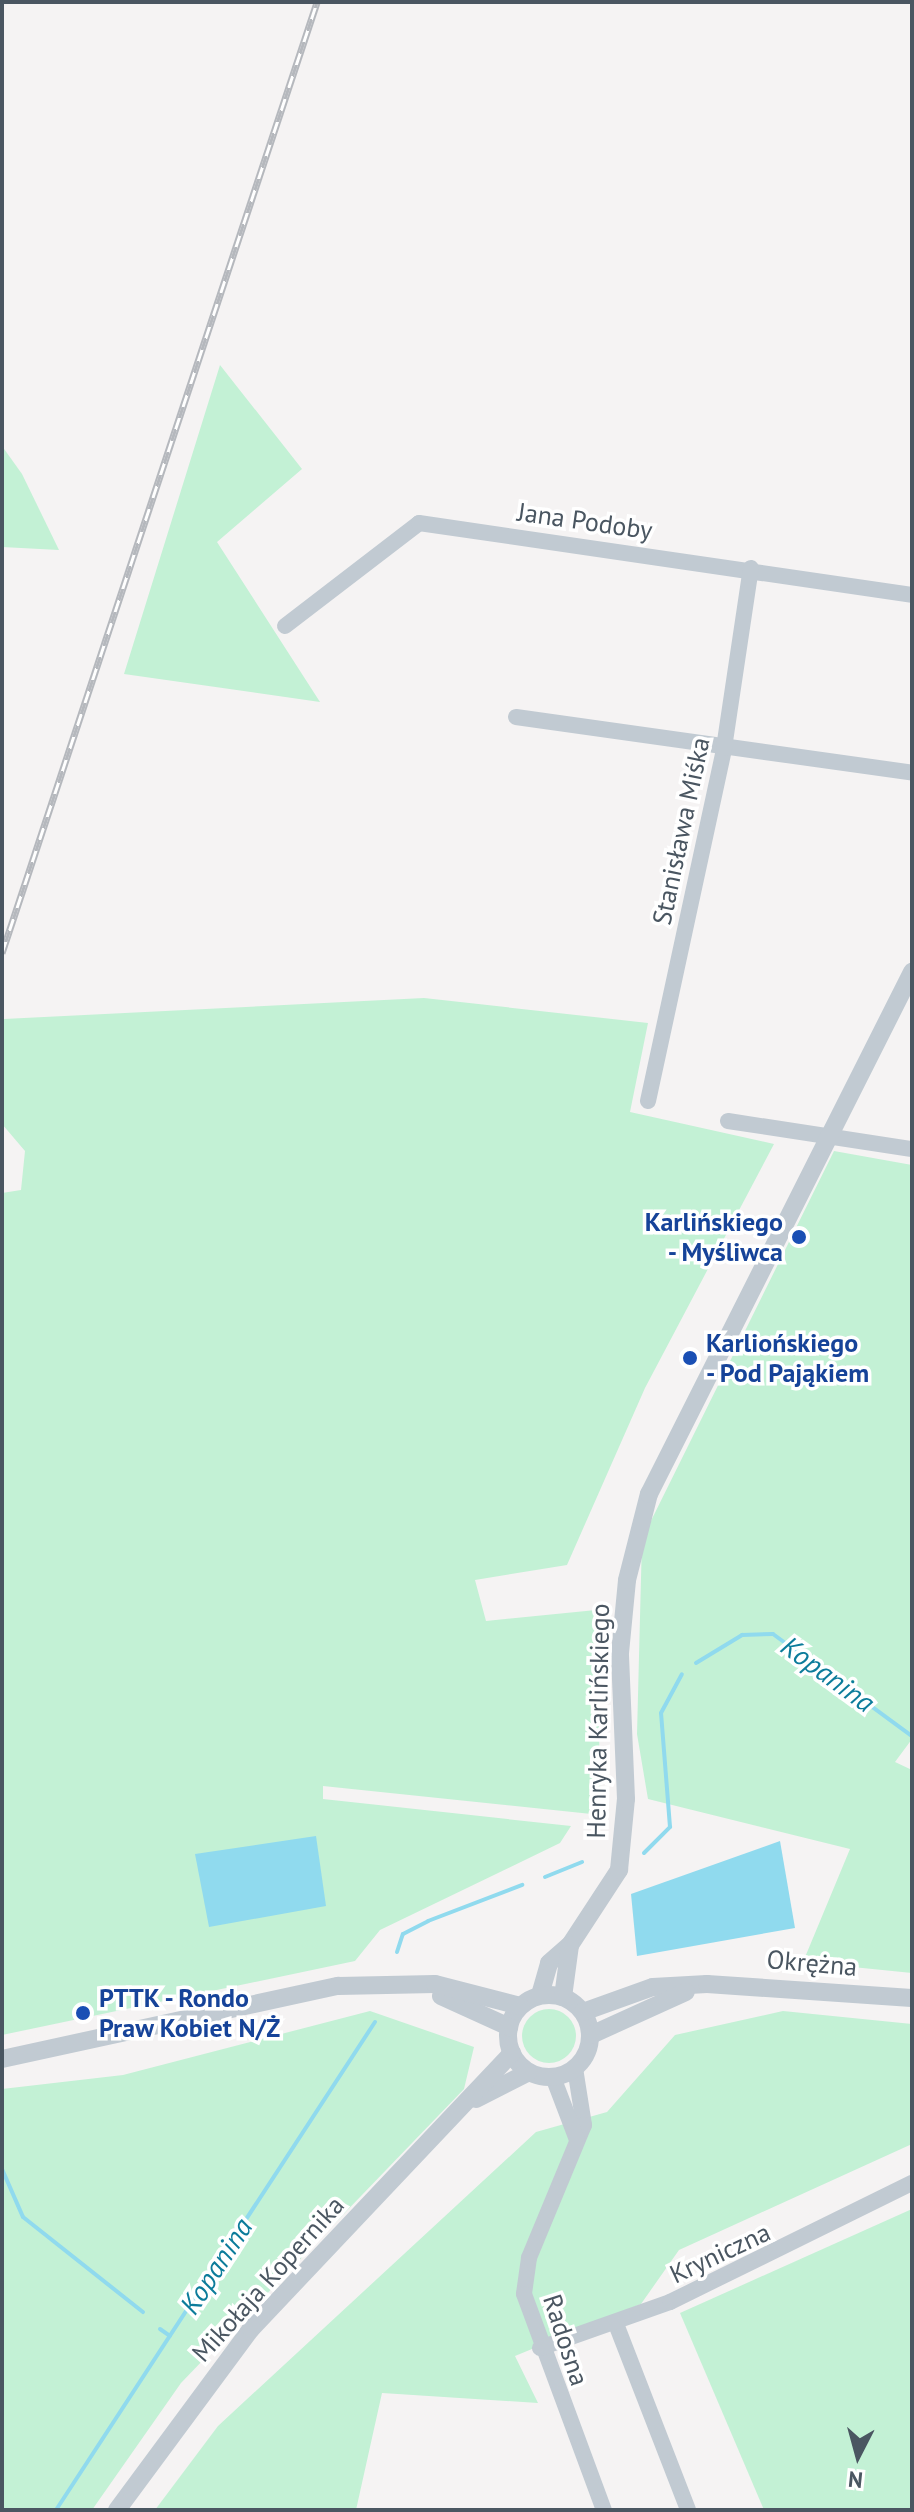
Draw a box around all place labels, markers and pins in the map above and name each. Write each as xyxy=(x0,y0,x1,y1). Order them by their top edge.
place label: Karlińskiego - Myśliwca xyxy=(645,1206,783,1268)
marker: Karlińskiego - Myśliwca xyxy=(790,1228,808,1246)
place label: Karliońskiego - Pod Pająkiem xyxy=(706,1327,871,1388)
marker: Karliońskiego - Pod Pająkiem xyxy=(681,1349,699,1367)
place label: PTTK - Rondo Praw Kobiet N/Ż xyxy=(99,1982,281,2044)
marker: PTTK - Rondo Praw Kobiet N/Ż xyxy=(74,2004,92,2022)

